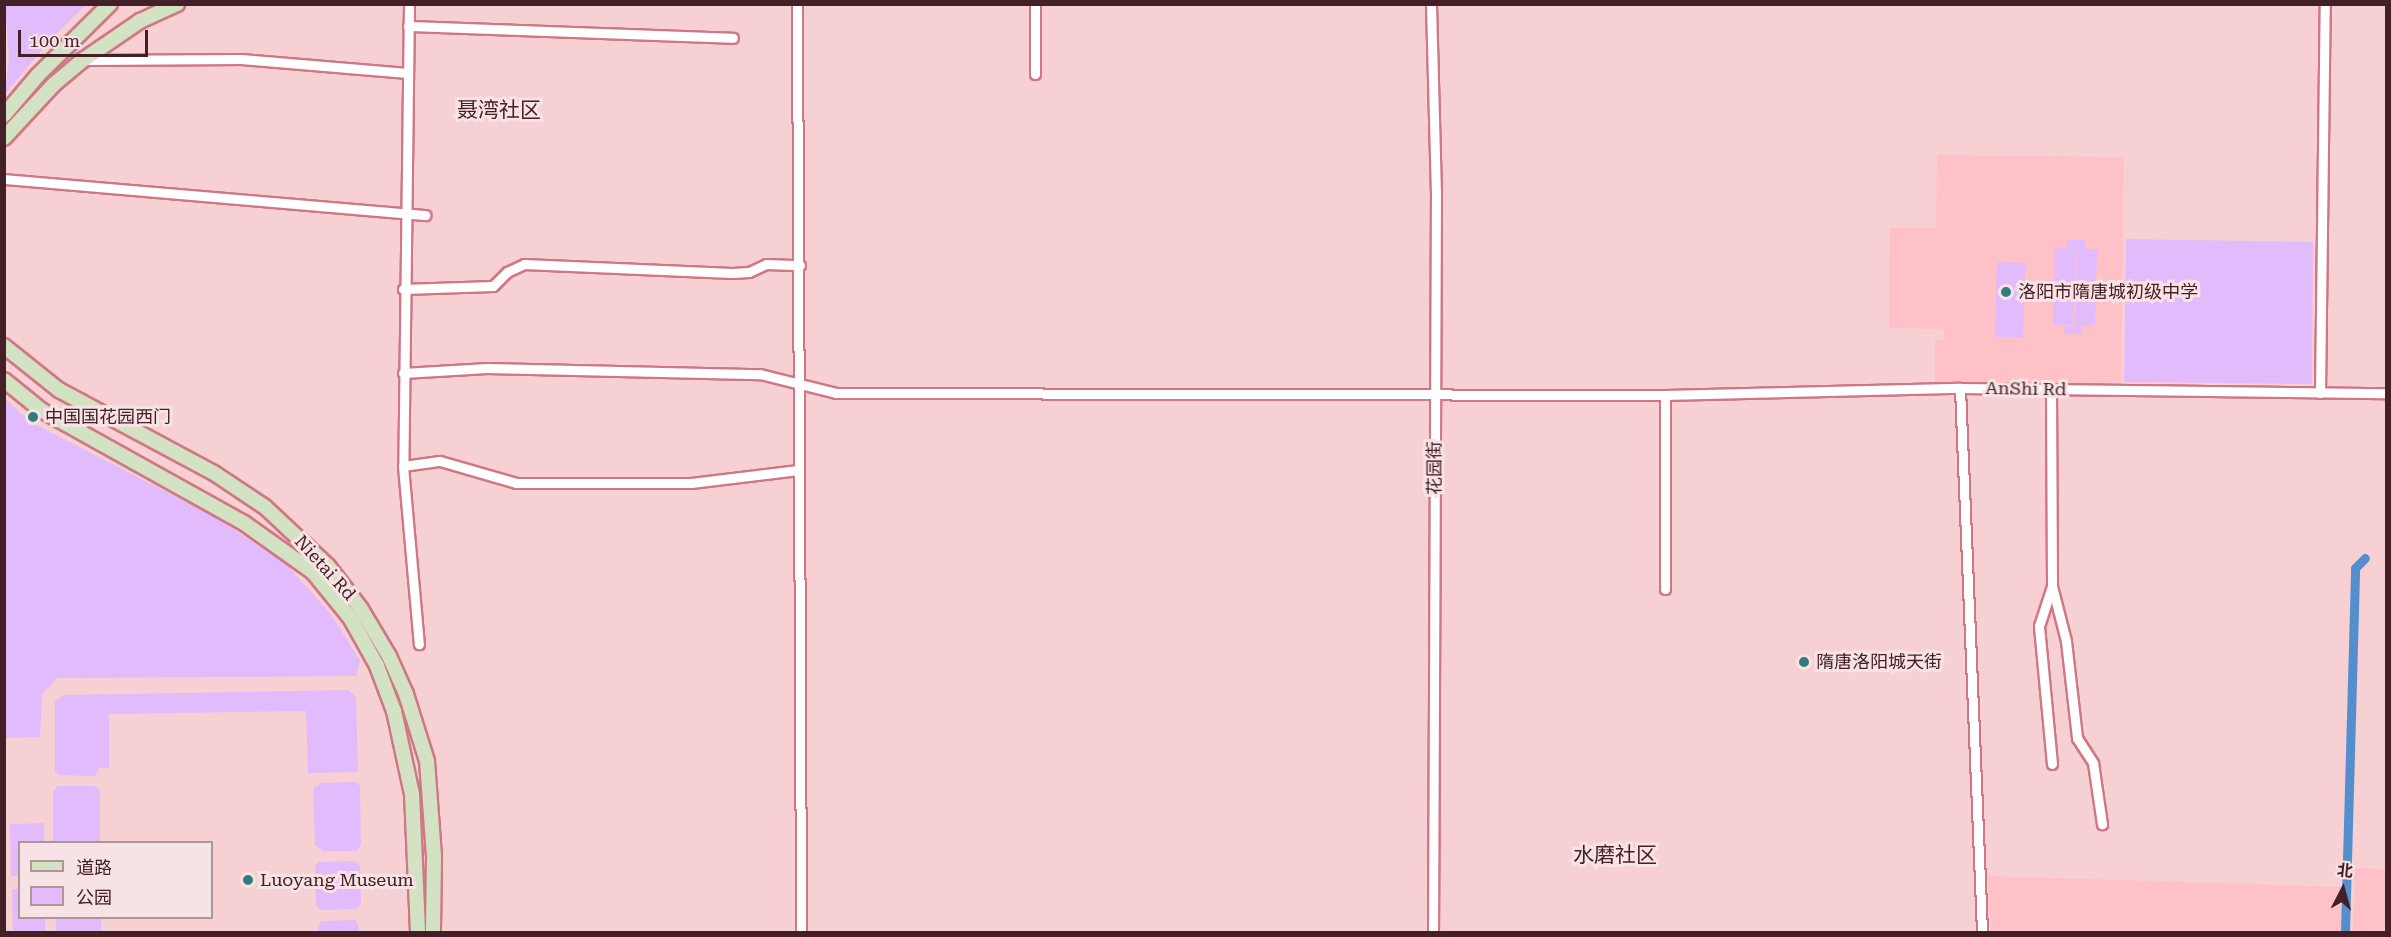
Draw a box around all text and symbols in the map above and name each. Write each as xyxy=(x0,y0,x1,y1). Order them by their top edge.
scale bar xyxy=(21,18,152,56)
text: 100 m xyxy=(29,30,80,51)
district label: 聂湾社区 xyxy=(457,97,541,123)
place label: 洛阳市隋唐城初级中学 xyxy=(2018,281,2198,303)
marker: 洛阳市隋唐城初级中学 xyxy=(1999,285,2013,299)
street label: AnShi Rd xyxy=(1985,377,2067,401)
place label: 中国国花园西门 xyxy=(45,406,171,428)
marker: 中国国花园西门 xyxy=(26,410,40,424)
street label: 花园街 xyxy=(1424,441,1446,495)
street label: Nietai Rd xyxy=(290,531,360,605)
place label: 隋唐洛阳城天街 xyxy=(1816,651,1942,673)
marker: 隋唐洛阳城天街 xyxy=(1797,655,1811,669)
legend xyxy=(18,841,213,919)
district label: 水磨社区 xyxy=(1573,842,1657,868)
text: 道路 xyxy=(76,857,112,878)
north arrow xyxy=(2313,859,2373,919)
text: 北 xyxy=(2336,860,2354,881)
place label: Luoyang Museum xyxy=(260,869,414,891)
marker: Luoyang Museum xyxy=(241,873,255,887)
text: 公园 xyxy=(76,887,112,908)

